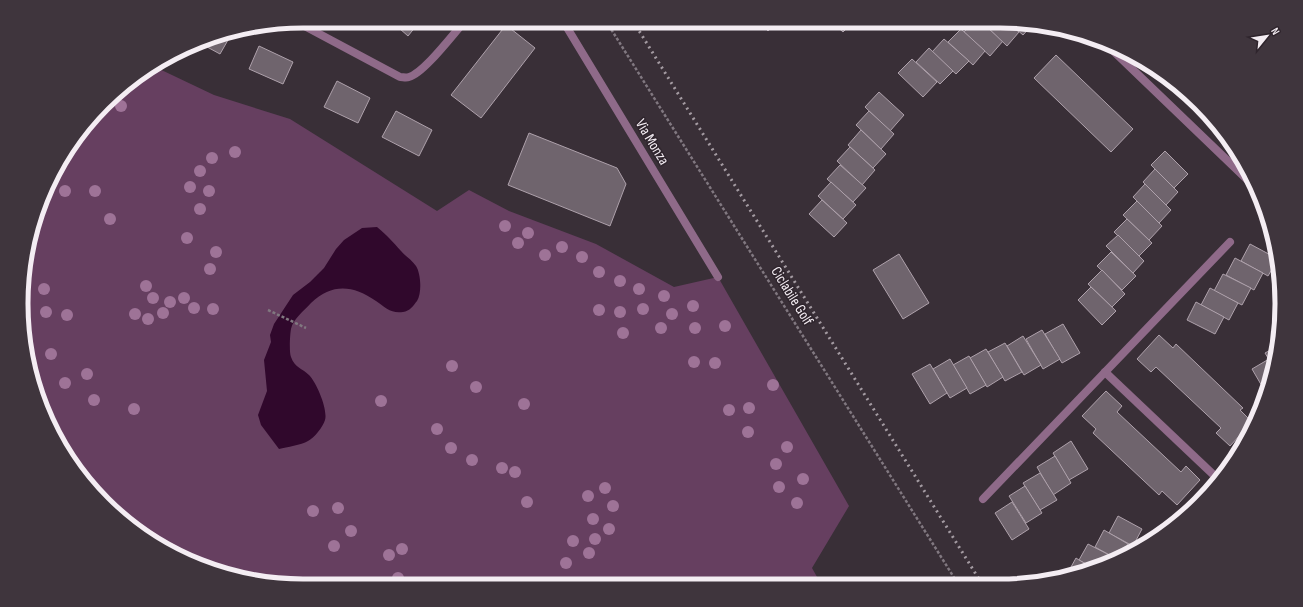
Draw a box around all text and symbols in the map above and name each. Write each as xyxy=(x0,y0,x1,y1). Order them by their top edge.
north arrow xyxy=(1247,16,1287,56)
text: N xyxy=(1268,25,1282,37)
street label: Via Monza xyxy=(631,115,673,169)
street label: Ciclabile Golf xyxy=(767,263,818,329)

